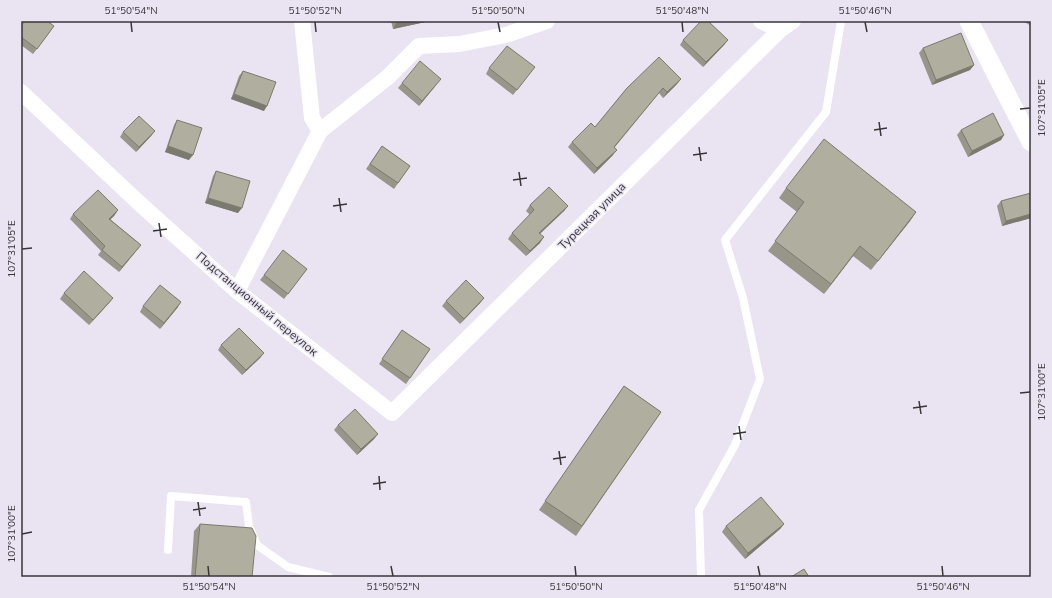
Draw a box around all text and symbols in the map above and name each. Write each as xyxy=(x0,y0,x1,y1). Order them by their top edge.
text: 51°50'54"N xyxy=(104,4,158,18)
text: 51°50'52"N xyxy=(288,4,342,18)
text: 51°50'50"N xyxy=(471,4,525,18)
text: 51°50'48"N xyxy=(655,4,709,18)
text: 51°50'46"N xyxy=(838,4,892,18)
text: 107°31'05"E xyxy=(1035,79,1049,137)
street label: Турецкая улица xyxy=(555,179,629,253)
text: 107°31'05"E xyxy=(5,220,19,278)
street label: Подстанционный переулок xyxy=(193,248,322,360)
text: 107°31'00"E xyxy=(1035,363,1049,421)
text: 107°31'00"E xyxy=(5,505,19,563)
text: 51°50'54"N xyxy=(182,580,236,594)
text: 51°50'52"N xyxy=(366,580,420,594)
text: 51°50'50"N xyxy=(549,580,603,594)
text: 51°50'48"N xyxy=(733,580,787,594)
text: 51°50'46"N xyxy=(916,580,970,594)

